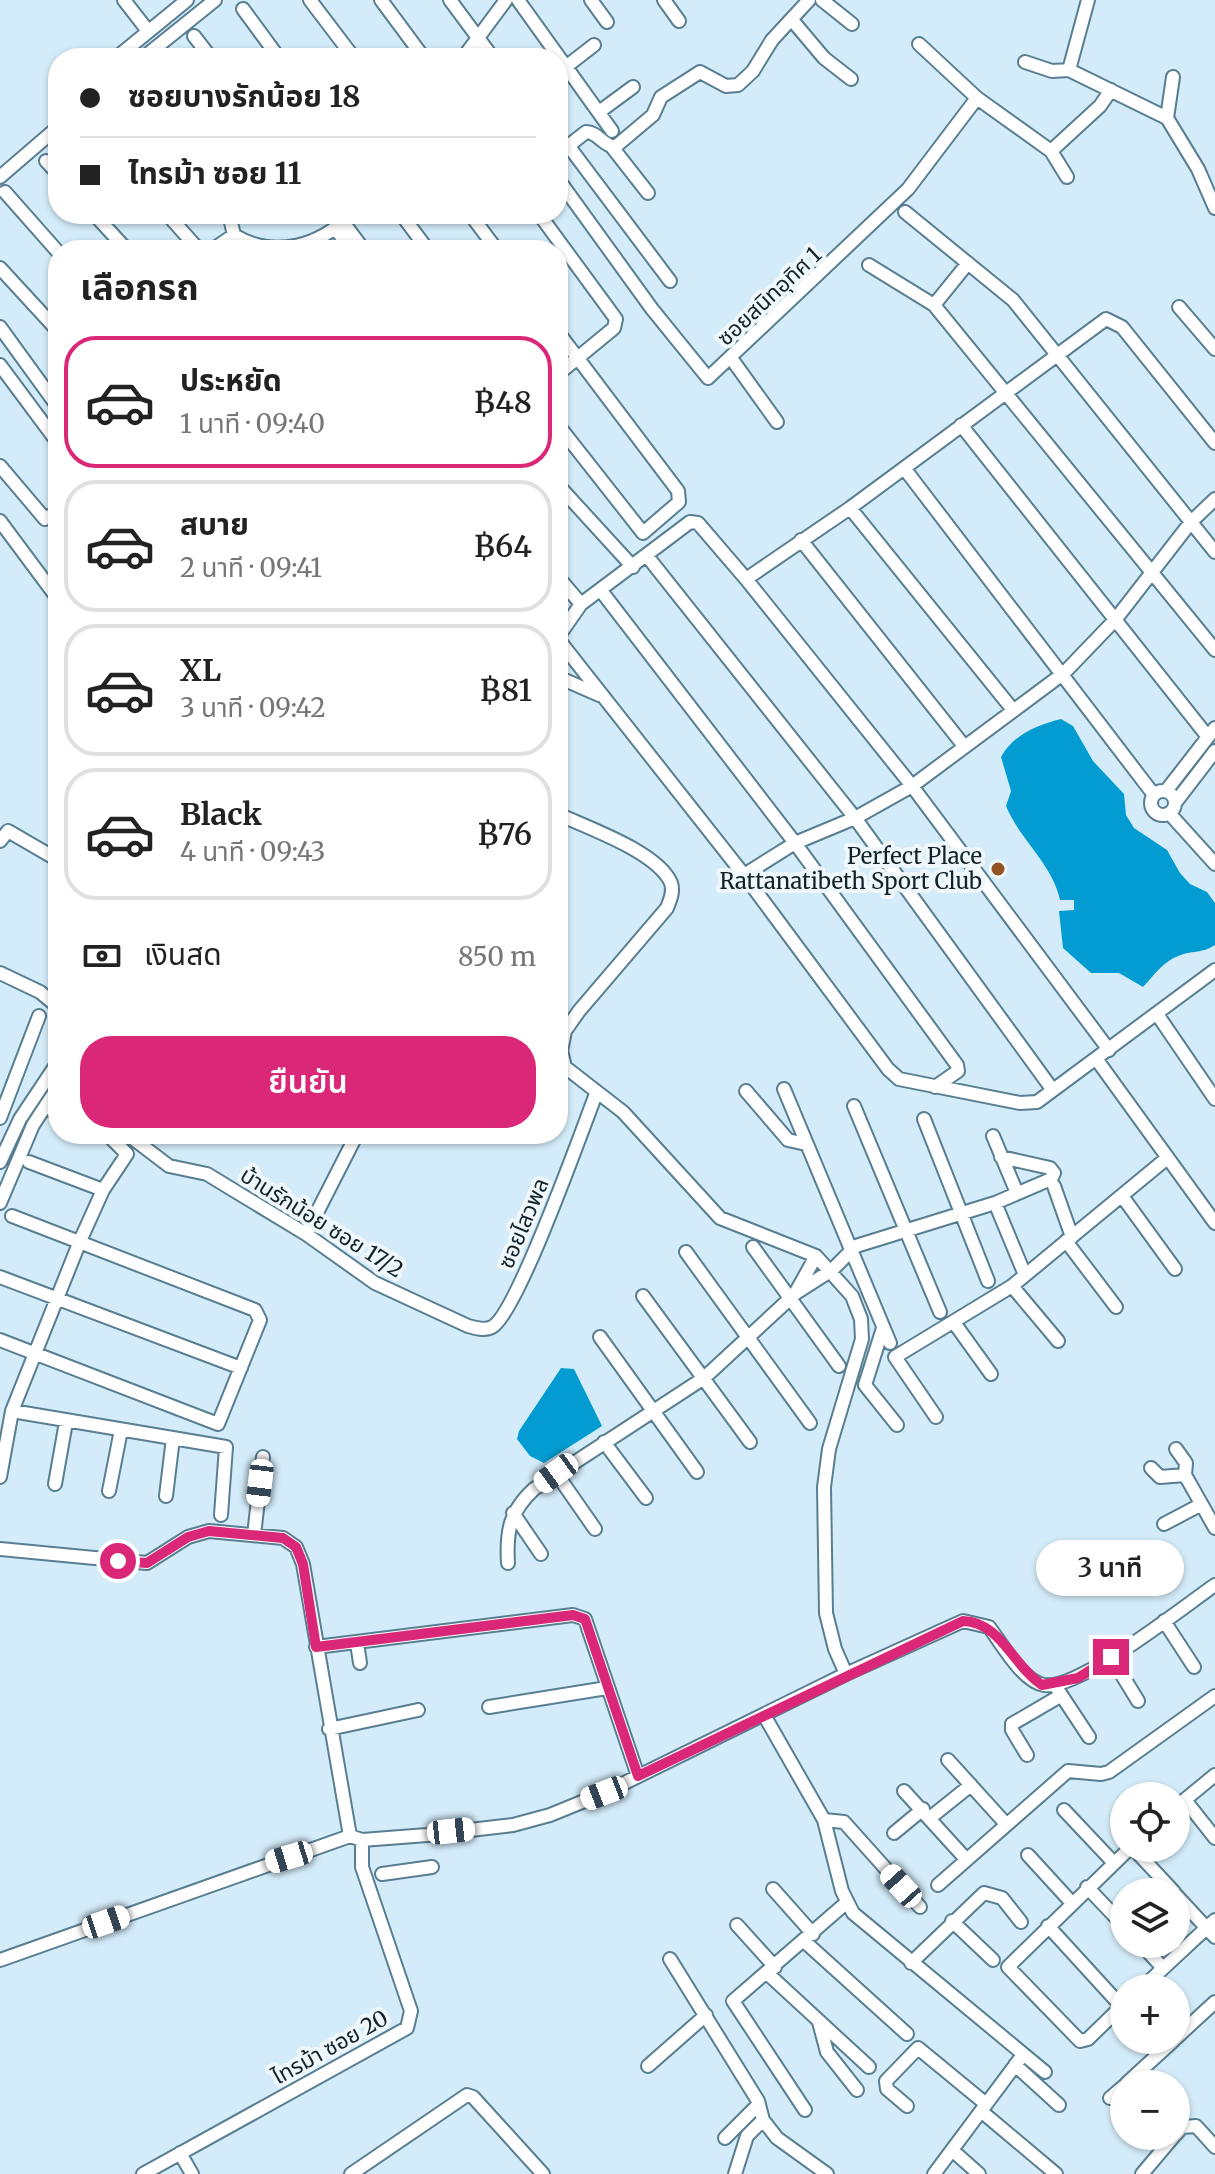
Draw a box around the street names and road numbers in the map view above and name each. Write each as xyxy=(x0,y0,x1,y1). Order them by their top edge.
street label: ซอยสนิทอุทิศ 1 xyxy=(711,241,827,351)
street label: บ้านรักน้อย ซอย 17/2 xyxy=(235,1161,409,1283)
street label: ซอยไสวพล xyxy=(491,1173,555,1273)
street label: ไทรม้า ซอย 20 xyxy=(266,2004,393,2091)

